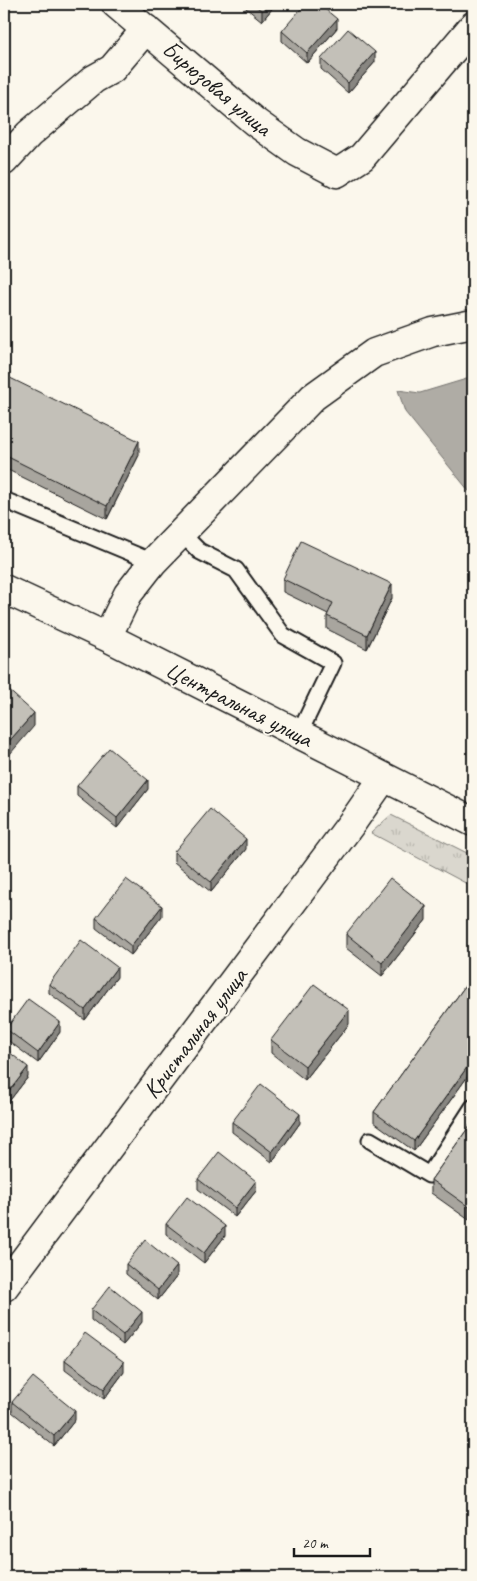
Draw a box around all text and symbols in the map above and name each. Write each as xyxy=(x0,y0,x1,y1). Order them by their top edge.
street label: Бирюзовая улица xyxy=(156,34,279,143)
street label: Центральная улица xyxy=(161,654,319,755)
street label: Кристальная улица xyxy=(136,961,255,1104)
scale bar xyxy=(294,1526,371,1558)
text: 20 m xyxy=(302,1534,329,1553)

